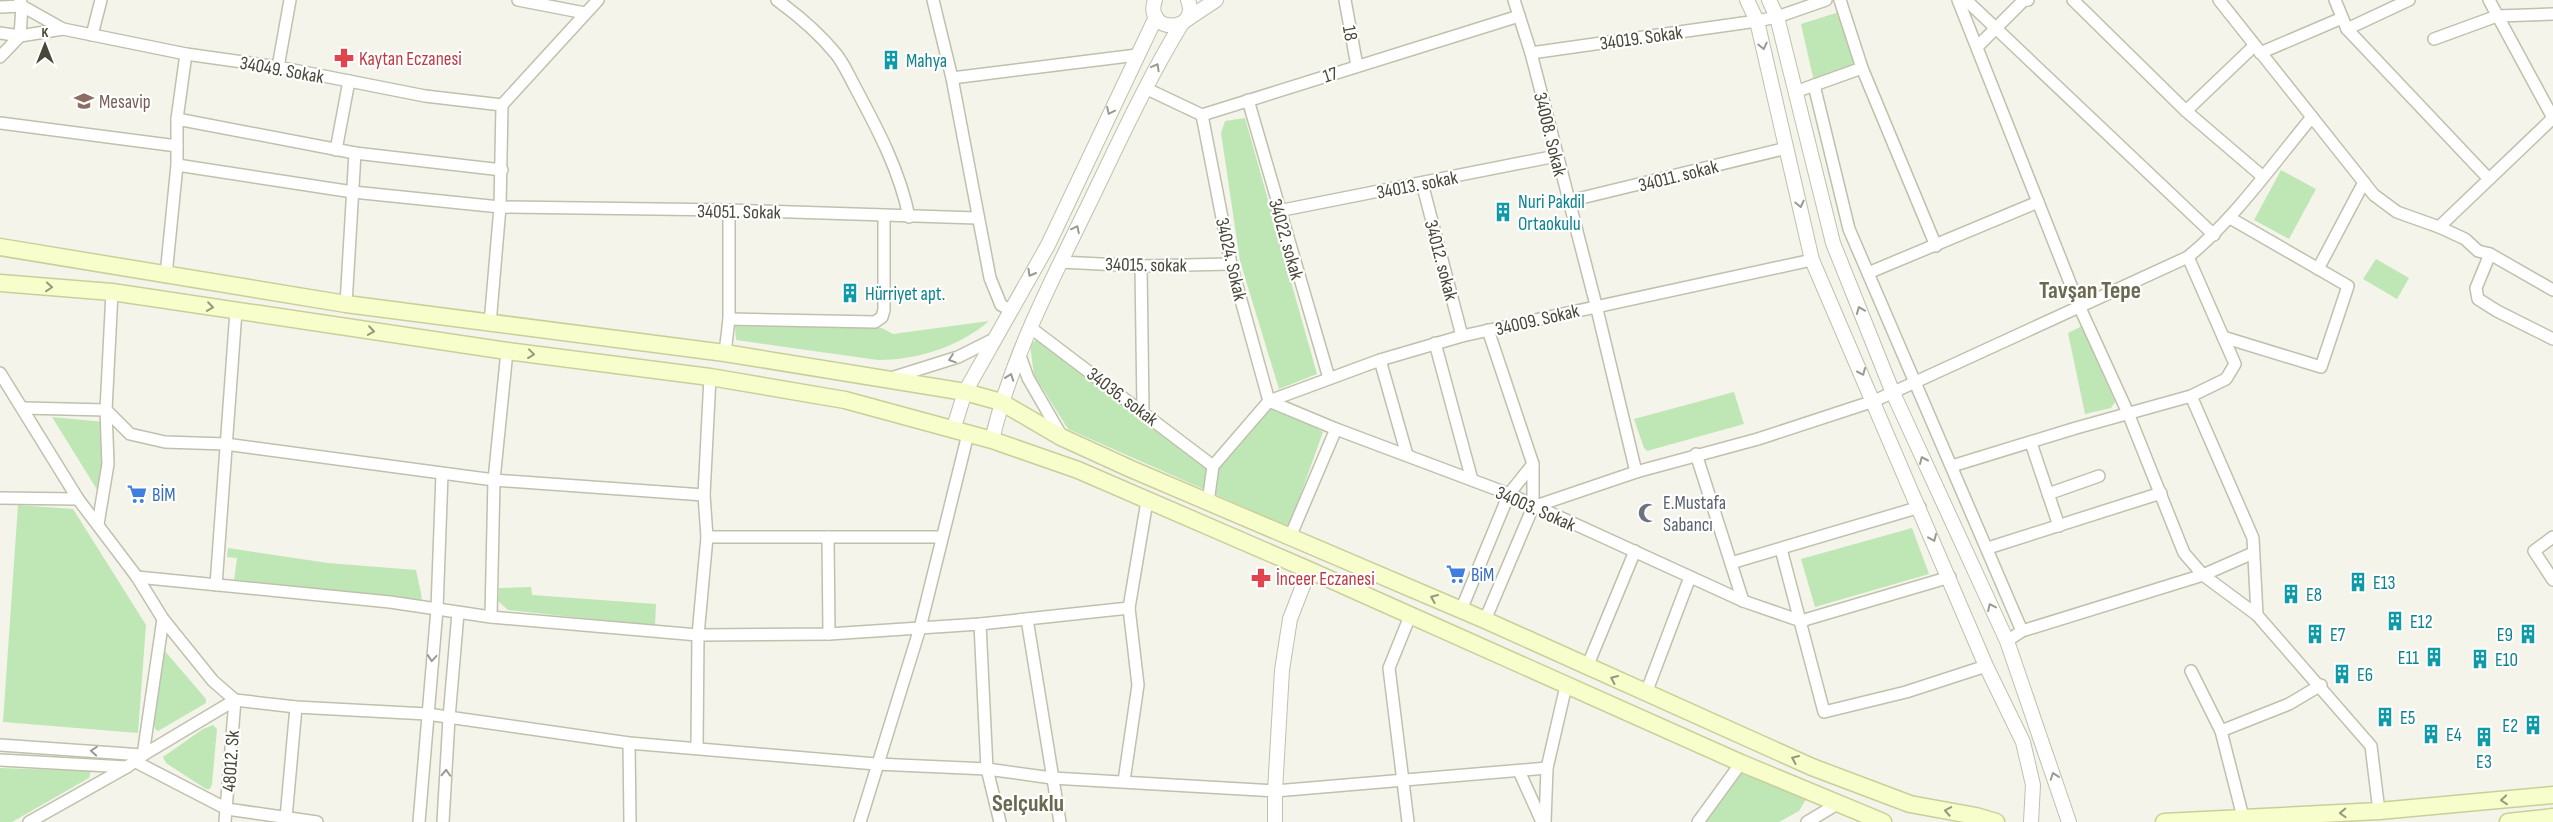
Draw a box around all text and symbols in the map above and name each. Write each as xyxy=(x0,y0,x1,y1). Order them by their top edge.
north arrow xyxy=(20,20,70,70)
street label: 34019. Sokak xyxy=(1598,21,1685,56)
text: K xyxy=(42,24,49,41)
street label: 18 xyxy=(1337,24,1362,43)
one-way arrow xyxy=(1757,41,1768,50)
pharmacy icon: Kaytan Eczanesi xyxy=(333,47,355,69)
place label: Kaytan Eczanesi xyxy=(359,48,462,71)
building icon: Mahya xyxy=(880,49,902,71)
place label: Mahya xyxy=(906,50,947,73)
street label: 34049. Sokak xyxy=(238,52,326,89)
street label: 17 xyxy=(1320,62,1341,89)
one-way arrow xyxy=(1150,64,1160,73)
school or university icon: Mesavip xyxy=(73,90,95,112)
street label: 34008. Sokak xyxy=(1528,90,1571,179)
place label: Mesavip xyxy=(99,91,151,114)
one-way arrow xyxy=(1106,106,1116,115)
street label: 34011. sokak xyxy=(1636,155,1721,197)
street label: 34013. sokak xyxy=(1375,166,1461,205)
place label: Nuri Pakdil Ortaokulu xyxy=(1518,191,1585,236)
street label: 34022. sokak xyxy=(1263,196,1308,283)
street label: 34051. Sokak xyxy=(697,200,782,225)
one-way arrow xyxy=(1794,200,1805,209)
building icon: Nuri Pakdil Ortaokulu xyxy=(1492,201,1514,223)
street label: 34024. Sokak xyxy=(1210,216,1251,304)
street label: 34012. sokak xyxy=(1419,218,1462,304)
one-way arrow xyxy=(1070,225,1081,234)
street label: 34015. sokak xyxy=(1105,253,1188,278)
one-way arrow xyxy=(1028,267,1038,276)
district label: Tavşan Tepe xyxy=(2039,276,2141,305)
one-way arrow xyxy=(45,281,53,292)
building icon: Hürriyet apt. xyxy=(839,282,861,304)
place label: Hürriyet apt. xyxy=(865,283,945,306)
street label: 34009. Sokak xyxy=(1493,299,1582,341)
one-way arrow xyxy=(205,301,214,311)
one-way arrow xyxy=(1856,306,1866,315)
one-way arrow xyxy=(366,325,375,335)
one-way arrow xyxy=(528,348,536,359)
one-way arrow xyxy=(949,353,957,363)
street label: 34036. sokak xyxy=(1082,363,1163,432)
one-way arrow xyxy=(1855,367,1866,376)
one-way arrow xyxy=(1004,373,1014,382)
one-way arrow xyxy=(1919,456,1930,465)
street label: 34003. Sokak xyxy=(1492,482,1580,538)
supermarket icon: BİM xyxy=(126,483,148,505)
place label: BİM xyxy=(152,484,176,507)
place label: E.Mustafa Sabancı xyxy=(1663,492,1726,537)
mosque icon: E.Mustafa Sabancı xyxy=(1637,502,1659,524)
one-way arrow xyxy=(1926,533,1937,542)
supermarket icon: BiM xyxy=(1445,563,1467,585)
place label: BiM xyxy=(1471,564,1494,587)
pharmacy icon: İnceer Eczanesi xyxy=(1250,567,1272,589)
place label: İnceer Eczanesi xyxy=(1276,568,1375,591)
building icon: E13 xyxy=(2347,571,2369,593)
place label: E13 xyxy=(2373,572,2395,595)
building icon: E8 xyxy=(2280,583,2302,605)
place label: E8 xyxy=(2306,584,2322,607)
one-way arrow xyxy=(1430,594,1439,605)
one-way arrow xyxy=(1987,603,1997,612)
building icon: E12 xyxy=(2384,610,2406,632)
place label: E12 xyxy=(2410,611,2433,634)
building icon: E7 xyxy=(2304,623,2326,645)
building icon: E9 xyxy=(2517,623,2539,645)
place label: E7 xyxy=(2330,624,2346,647)
place label: E9 xyxy=(2497,624,2513,647)
building icon: E11 xyxy=(2423,646,2445,668)
place label: E11 xyxy=(2398,647,2419,670)
building icon: E10 xyxy=(2469,648,2491,670)
place label: E10 xyxy=(2495,649,2518,672)
one-way arrow xyxy=(426,654,437,662)
building icon: E6 xyxy=(2331,663,2353,685)
place label: E6 xyxy=(2357,664,2373,687)
one-way arrow xyxy=(1610,675,1619,686)
building icon: E5 xyxy=(2374,706,2396,728)
place label: E5 xyxy=(2400,707,2415,730)
building icon: E2 xyxy=(2522,714,2544,736)
place label: E2 xyxy=(2502,715,2518,738)
building icon: E4 xyxy=(2420,723,2442,745)
place label: E4 xyxy=(2446,724,2462,747)
building icon: E3 xyxy=(2473,726,2495,748)
street label: 48012. Sk xyxy=(218,729,245,793)
one-way arrow xyxy=(90,746,98,757)
place label: E3 xyxy=(2476,751,2492,774)
one-way arrow xyxy=(1791,755,1800,766)
one-way arrow xyxy=(440,769,451,777)
one-way arrow xyxy=(2049,772,2059,781)
district label: Selçuklu xyxy=(992,789,1064,818)
one-way arrow xyxy=(2500,794,2508,805)
one-way arrow xyxy=(1944,806,1953,816)
one-way arrow xyxy=(2338,808,2346,818)

